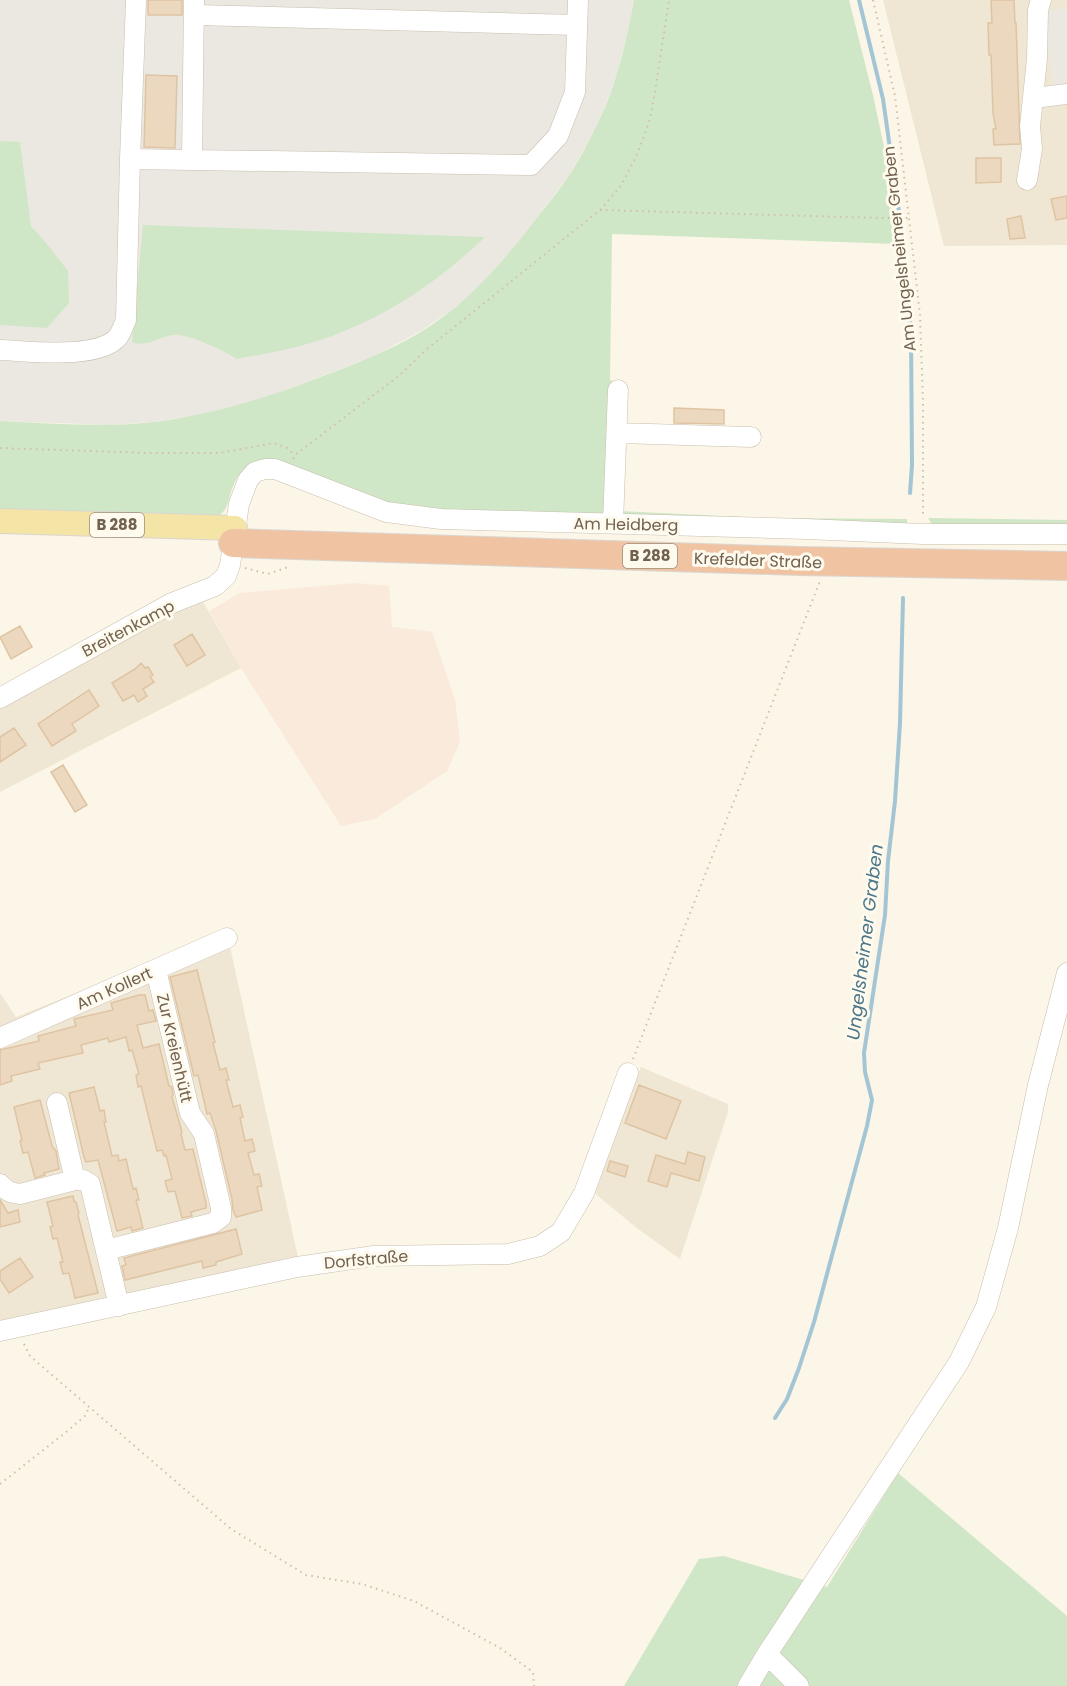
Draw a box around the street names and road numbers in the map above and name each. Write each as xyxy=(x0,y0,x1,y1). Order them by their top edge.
street label: Am Ungelsheimer Graben xyxy=(877,145,922,353)
street label: Am Heidberg xyxy=(573,512,679,537)
road number: B 288 xyxy=(90,513,144,537)
road number: B 288 xyxy=(623,544,677,568)
street label: Krefelder Straße xyxy=(693,547,823,574)
street label: Breitenkamp xyxy=(78,594,179,663)
street label: Am Kollert xyxy=(73,961,156,1015)
street label: Zur Kreienhütt xyxy=(151,992,198,1105)
street label: Dorfstraße xyxy=(323,1244,409,1275)

